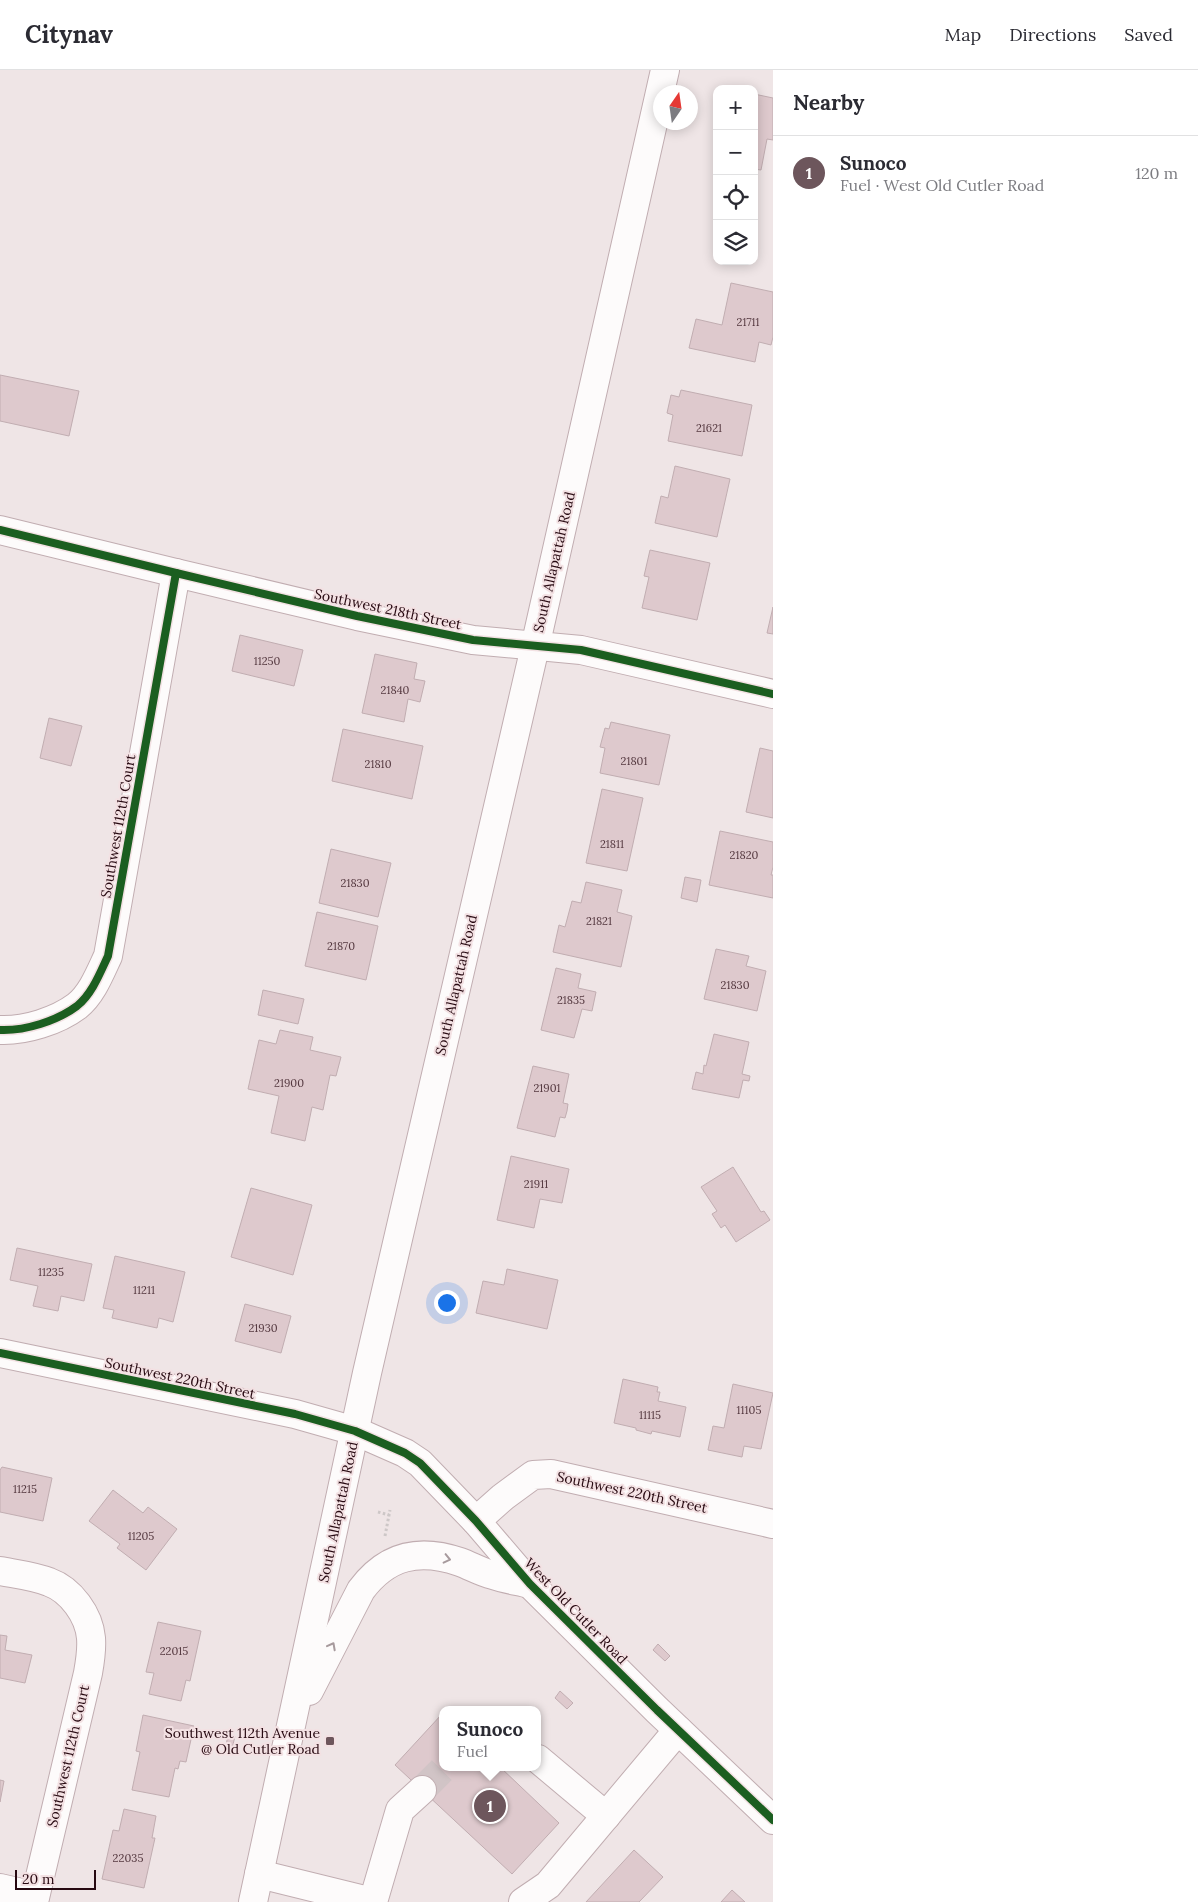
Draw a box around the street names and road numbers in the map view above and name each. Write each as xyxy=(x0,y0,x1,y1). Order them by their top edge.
street label: South Allapattah Road xyxy=(529,490,579,634)
street label: Southwest 218th Street xyxy=(313,585,464,634)
street label: Southwest 112th Court xyxy=(96,752,140,899)
street label: South Allapattah Road xyxy=(431,913,481,1057)
street label: Southwest 220th Street xyxy=(103,1353,257,1403)
street label: South Allapattah Road xyxy=(314,1440,362,1584)
street label: Southwest 220th Street xyxy=(555,1467,709,1517)
street label: West Old Cutler Road xyxy=(521,1554,631,1668)
street label: Southwest 112th Court xyxy=(43,1683,93,1829)

